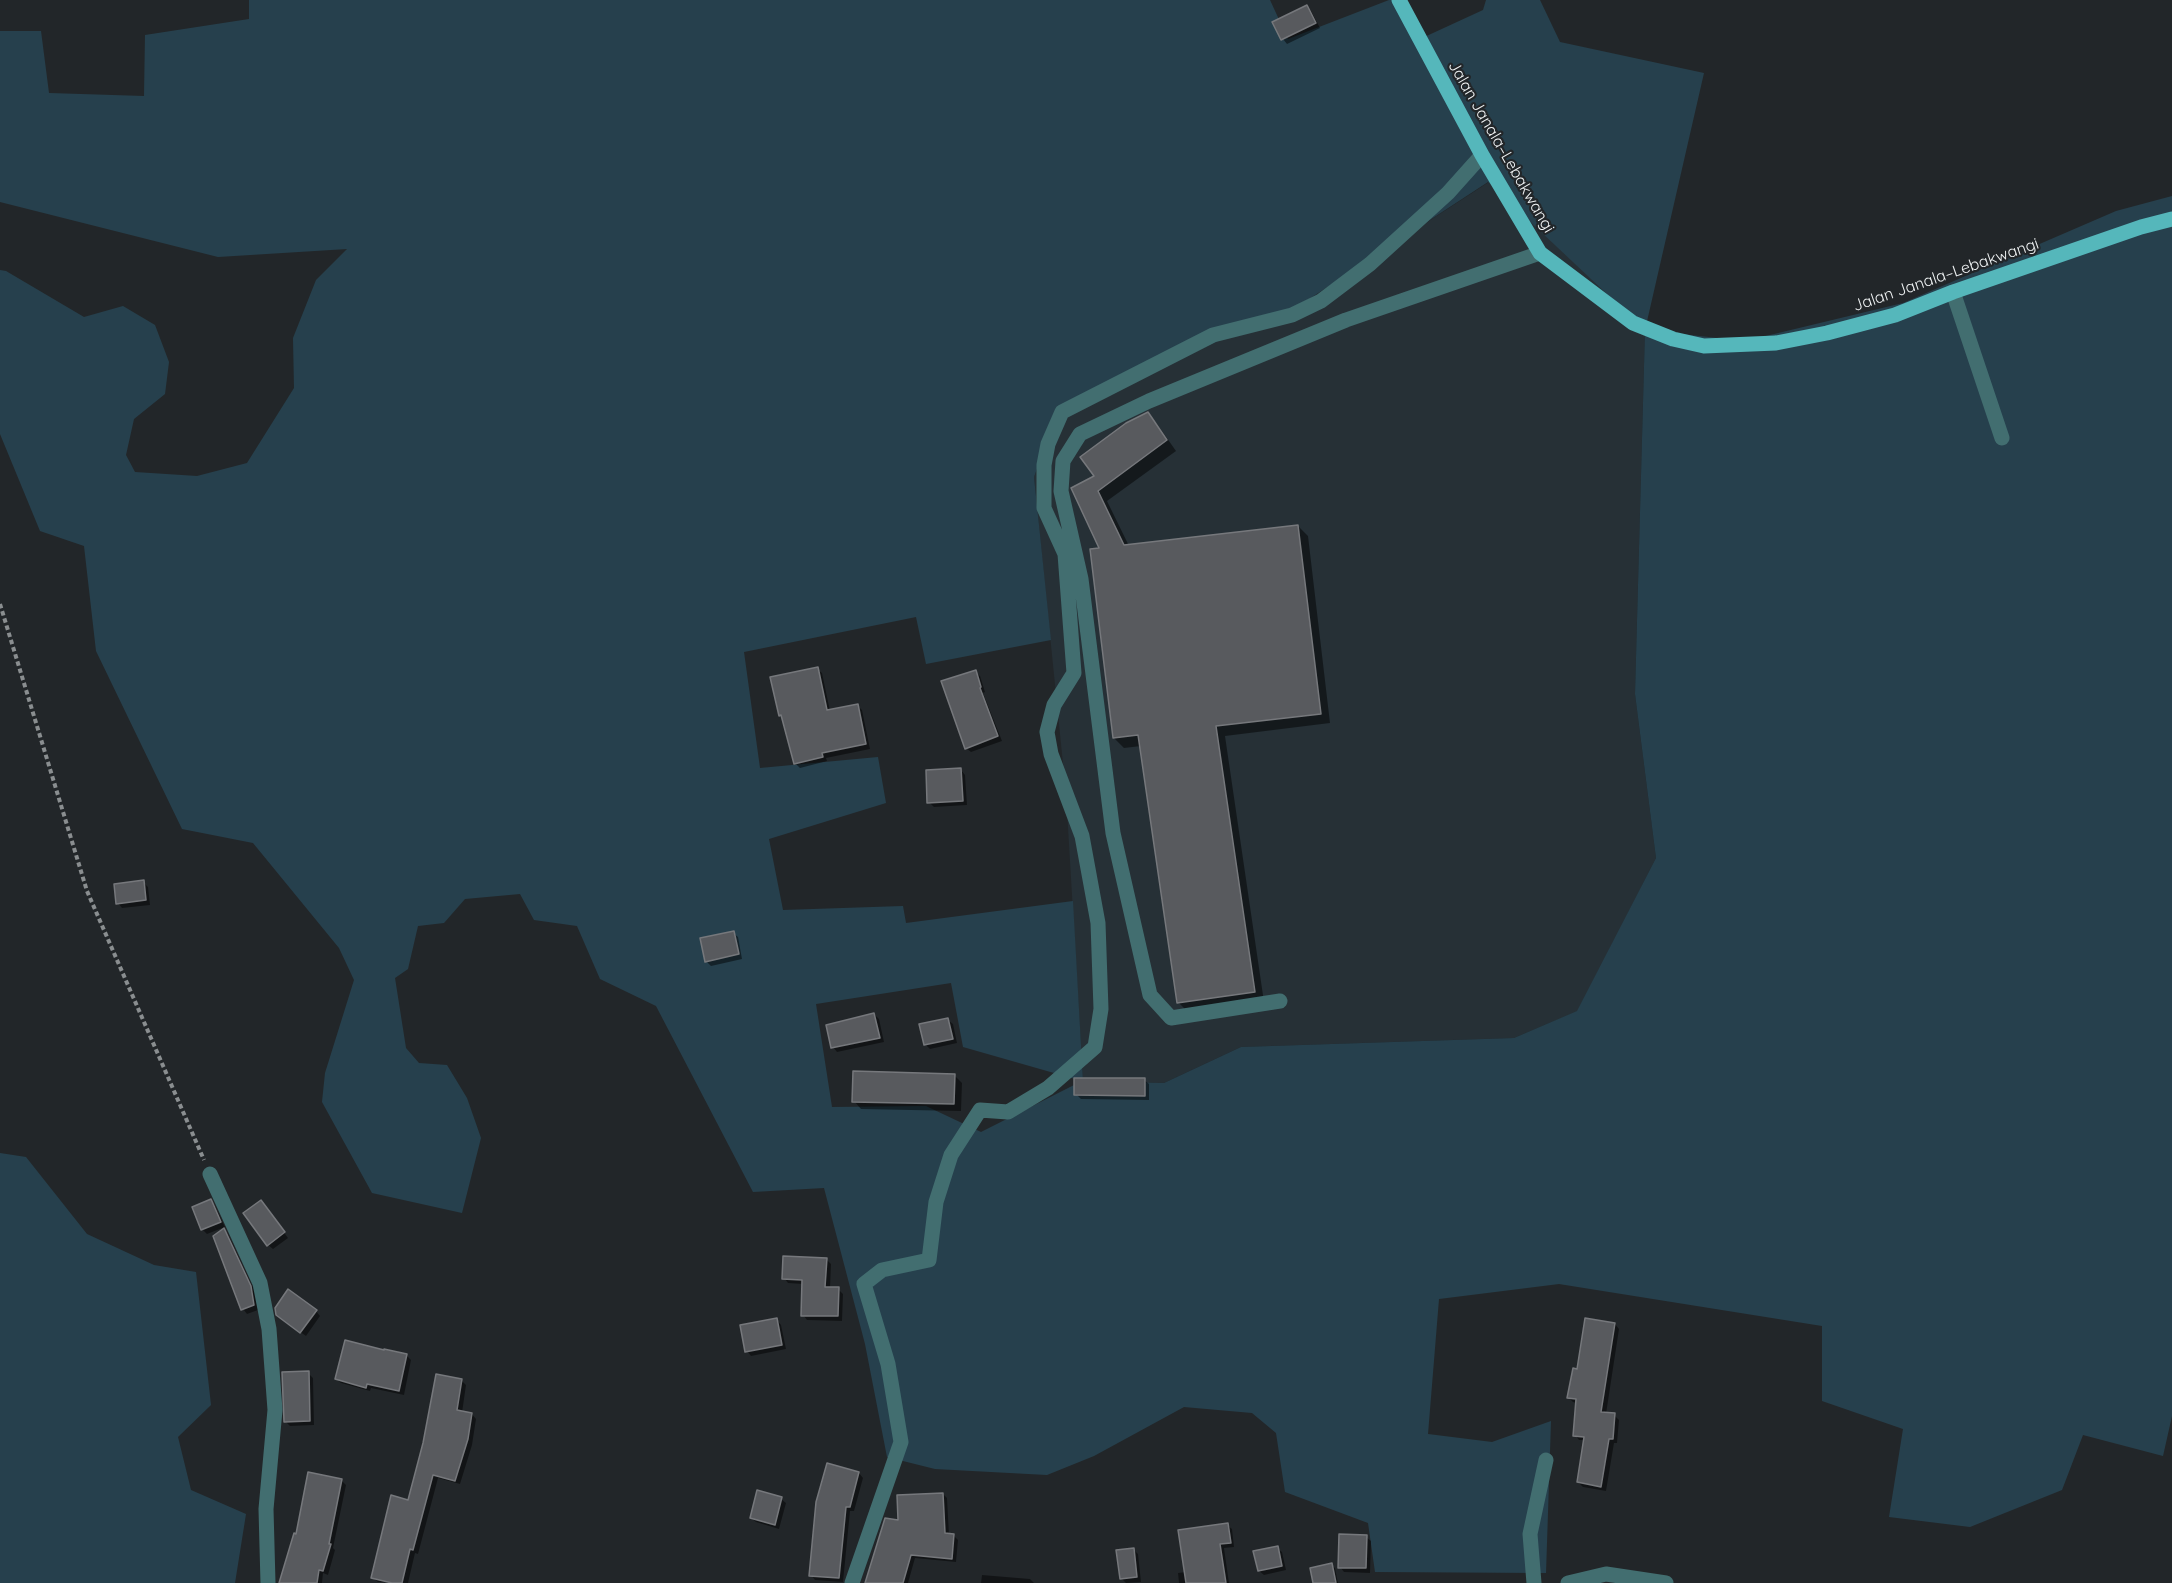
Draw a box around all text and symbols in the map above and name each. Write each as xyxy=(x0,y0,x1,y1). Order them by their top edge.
street label: Jalan Janala–Lebakwangi xyxy=(1444,58,1558,236)
street label: Jalan Janala–Lebakwangi xyxy=(1851,234,2041,316)

